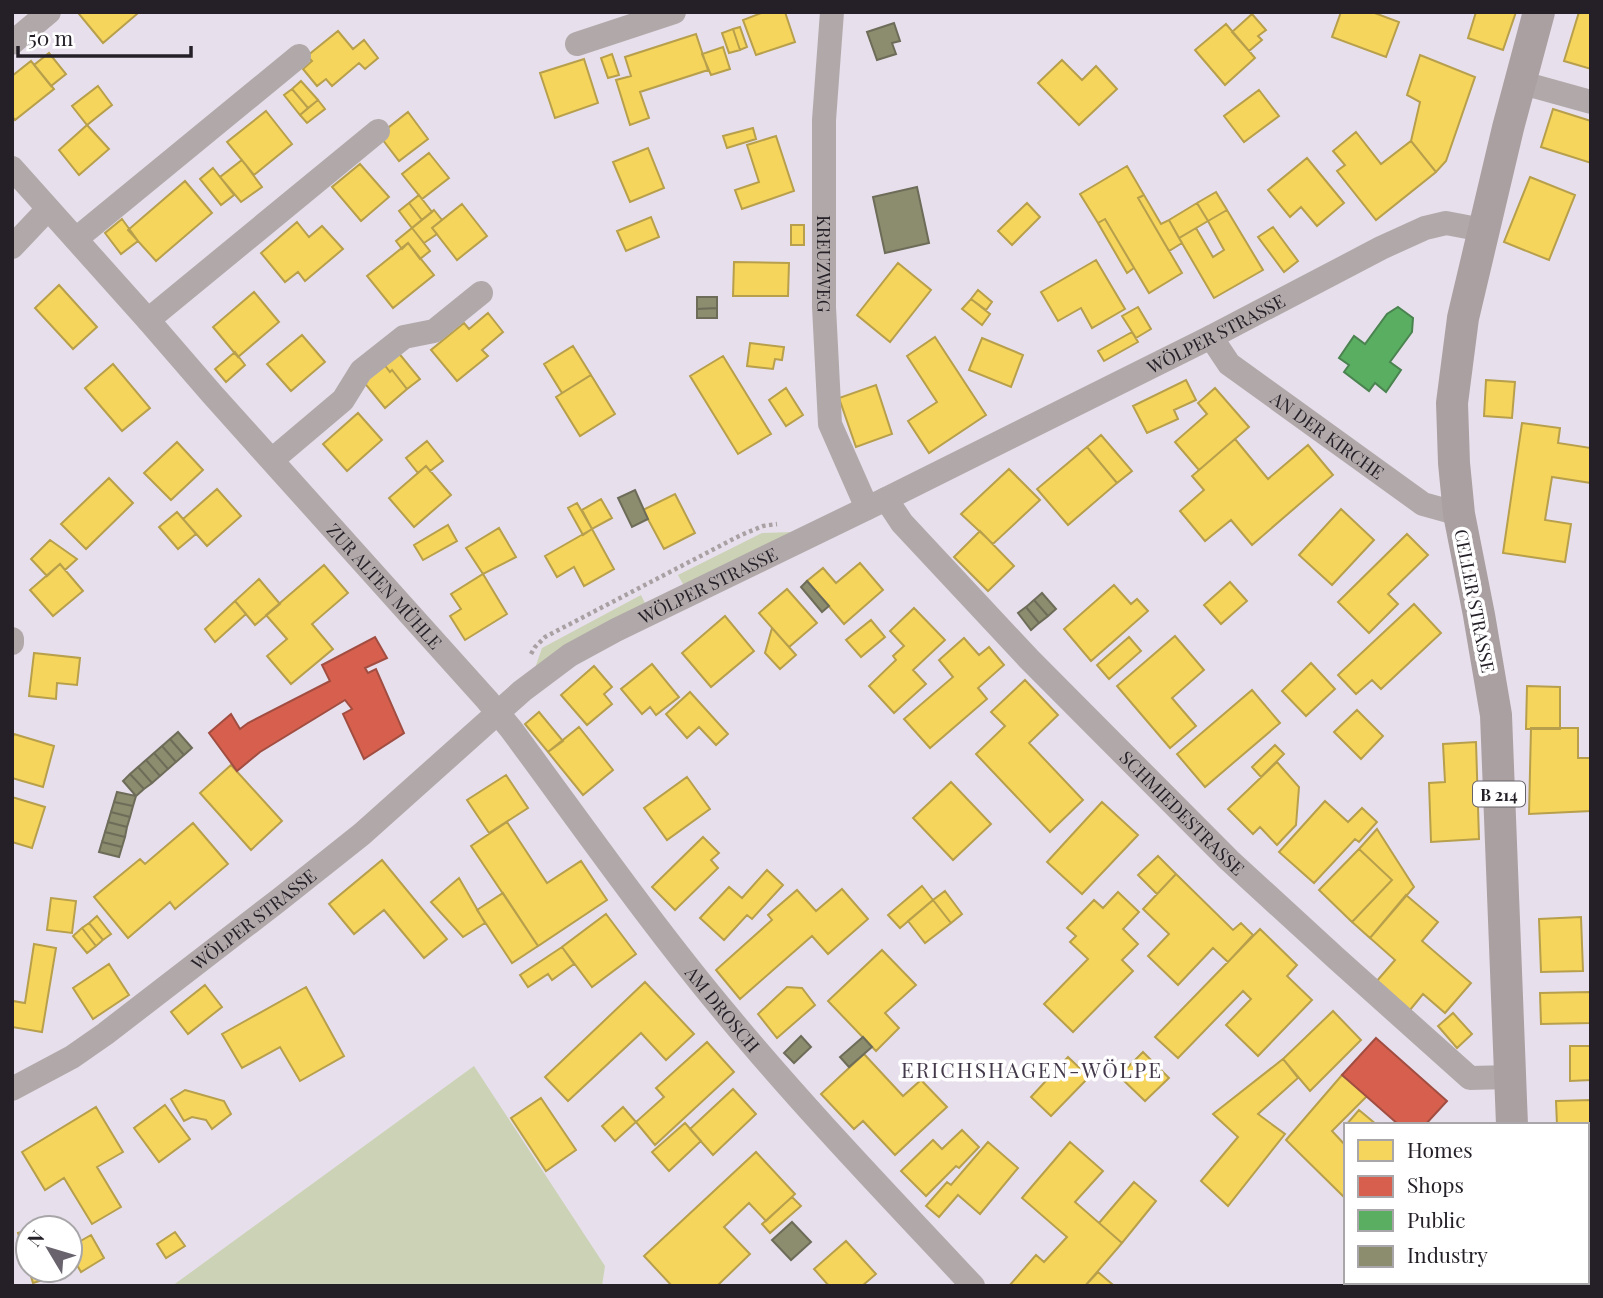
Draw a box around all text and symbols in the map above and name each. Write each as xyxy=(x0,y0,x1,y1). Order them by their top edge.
scale bar xyxy=(18,14,191,58)
text: 50 m xyxy=(28,23,74,51)
street label: KREUZWEG xyxy=(812,215,836,313)
street label: WÖLPER STRASSE xyxy=(1142,288,1289,379)
street label: AN DER KIRCHE xyxy=(1265,385,1389,484)
street label: ZUR ALTEN MÜHLE xyxy=(322,518,447,654)
street label: CELLER STRASSE xyxy=(1449,527,1501,675)
street label: WÖLPER STRASSE xyxy=(634,541,781,630)
street label: SCHMIEDESTRASSE xyxy=(1115,745,1250,880)
road number: B 214 xyxy=(1473,782,1525,806)
street label: WÖLPER STRASSE xyxy=(186,863,321,976)
street label: AM DROSCH xyxy=(679,960,765,1057)
district label: ERICHSHAGEN-WÖLPE xyxy=(901,1055,1163,1083)
legend xyxy=(1344,1123,1589,1284)
text: Homes xyxy=(1407,1135,1473,1163)
text: Shops xyxy=(1407,1170,1464,1198)
text: Public xyxy=(1407,1205,1465,1233)
north arrow xyxy=(14,1214,84,1284)
text: N xyxy=(20,1224,49,1251)
text: Industry xyxy=(1407,1240,1488,1268)

